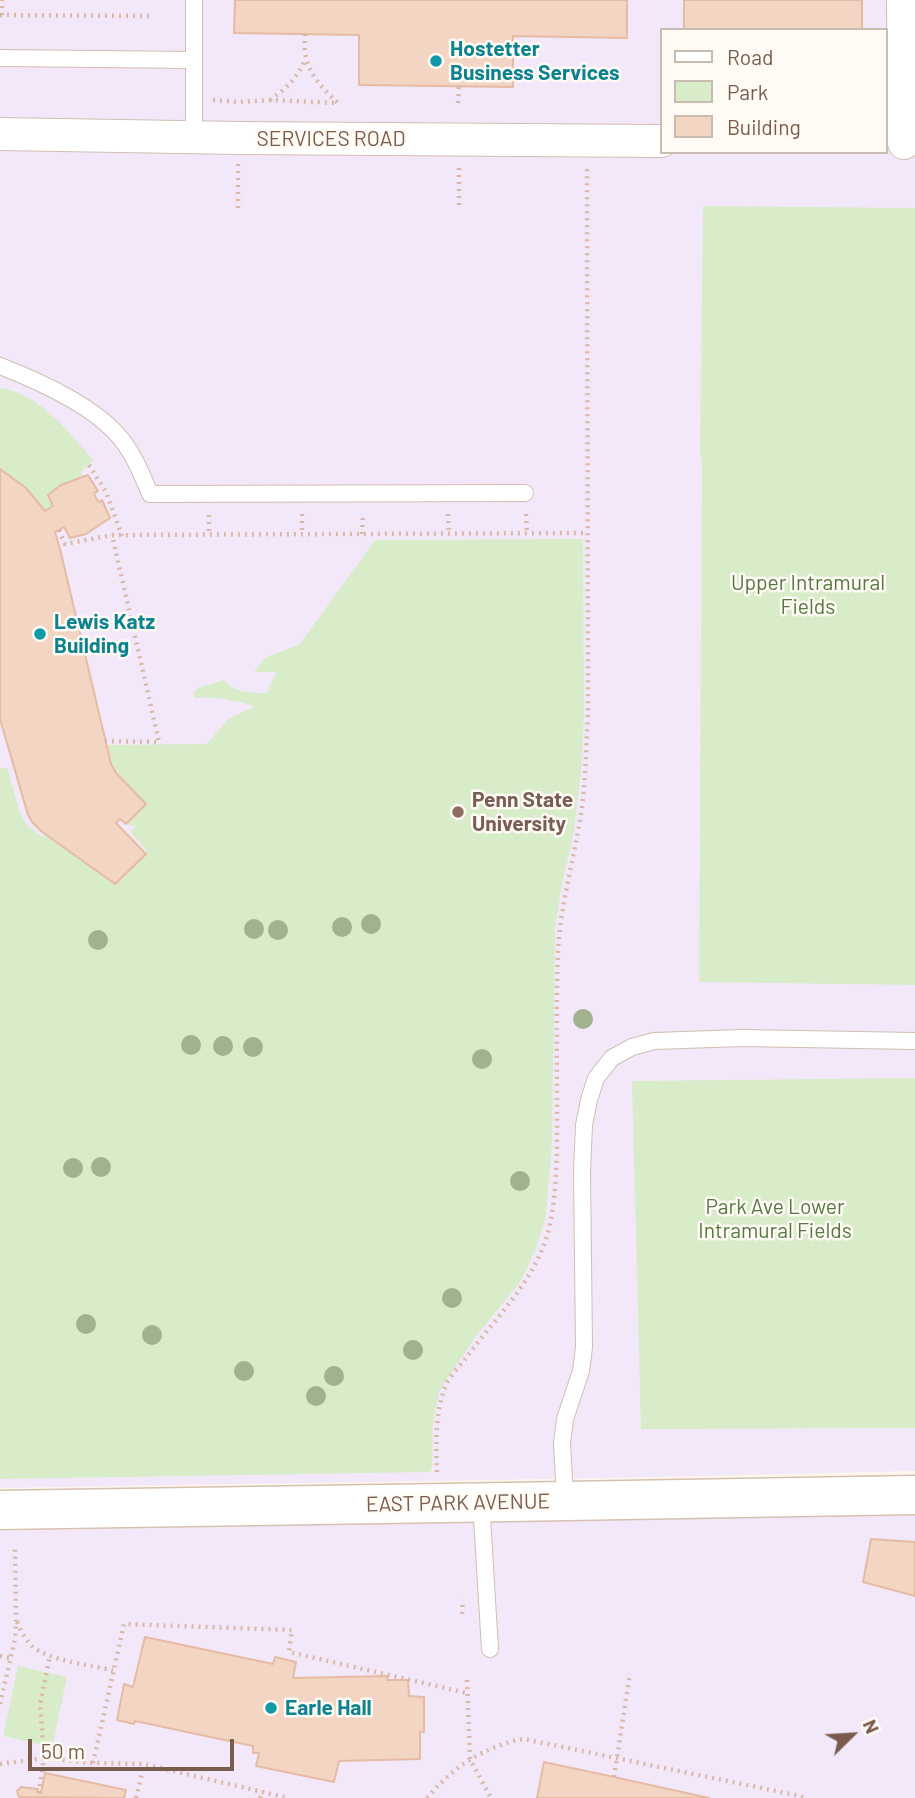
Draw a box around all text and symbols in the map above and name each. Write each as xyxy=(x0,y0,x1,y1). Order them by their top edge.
legend xyxy=(660,28,887,154)
place label: Hostetter Business Services xyxy=(450,36,620,86)
text: Road xyxy=(727,44,773,69)
marker: Hostetter Business Services xyxy=(428,53,444,69)
text: Park xyxy=(727,79,768,104)
text: Building xyxy=(727,114,801,139)
street label: SERVICES ROAD xyxy=(257,126,405,152)
park label: Upper Intramural Fields xyxy=(731,570,885,620)
place label: Lewis Katz Building xyxy=(54,609,155,659)
marker: Lewis Katz Building xyxy=(32,626,48,642)
place label: Penn State University xyxy=(472,787,573,837)
marker: Penn State University xyxy=(450,804,466,820)
park label: Park Ave Lower Intramural Fields xyxy=(698,1194,852,1244)
street label: EAST PARK AVENUE xyxy=(366,1489,550,1517)
place label: Earle Hall xyxy=(285,1695,372,1721)
marker: Earle Hall xyxy=(263,1700,279,1716)
north arrow xyxy=(817,1700,887,1770)
text: N xyxy=(859,1716,885,1737)
scale bar xyxy=(32,1724,238,1768)
text: 50 m xyxy=(41,1738,85,1763)

